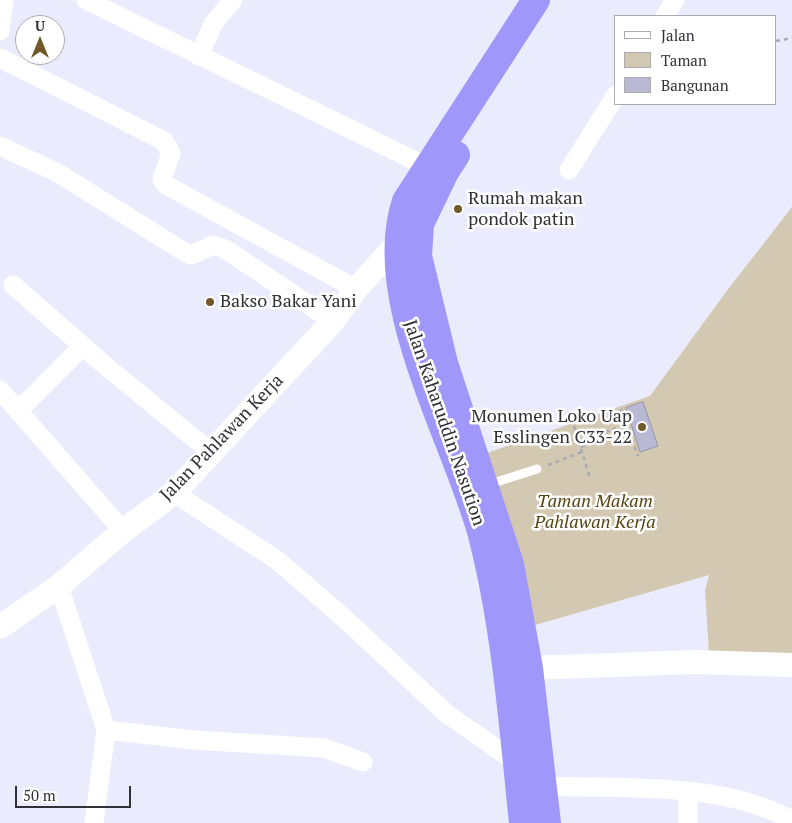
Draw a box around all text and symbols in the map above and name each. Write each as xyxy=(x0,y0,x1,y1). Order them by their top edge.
north arrow xyxy=(15,15,65,65)
legend xyxy=(614,15,777,105)
text: U xyxy=(35,16,45,35)
text: Jalan xyxy=(661,25,695,45)
text: Taman xyxy=(661,50,707,70)
text: Bangunan xyxy=(661,75,729,95)
place label: Rumah makan pondok patin xyxy=(468,188,583,230)
marker: Rumah makan pondok patin xyxy=(452,203,464,215)
place label: Bakso Bakar Yani xyxy=(220,291,357,313)
marker: Bakso Bakar Yani xyxy=(204,296,216,308)
street label: Jalan Kaharuddin Nasution xyxy=(399,317,489,529)
street label: Jalan Pahlawan Kerja xyxy=(156,370,288,506)
place label: Monumen Loko Uap Esslingen C33-22 xyxy=(471,406,632,448)
marker: Monumen Loko Uap Esslingen C33-22 xyxy=(636,421,648,433)
park label: Taman Makam Pahlawan Kerja xyxy=(534,491,656,534)
scale bar xyxy=(18,776,134,808)
text: 50 m xyxy=(23,785,56,805)

